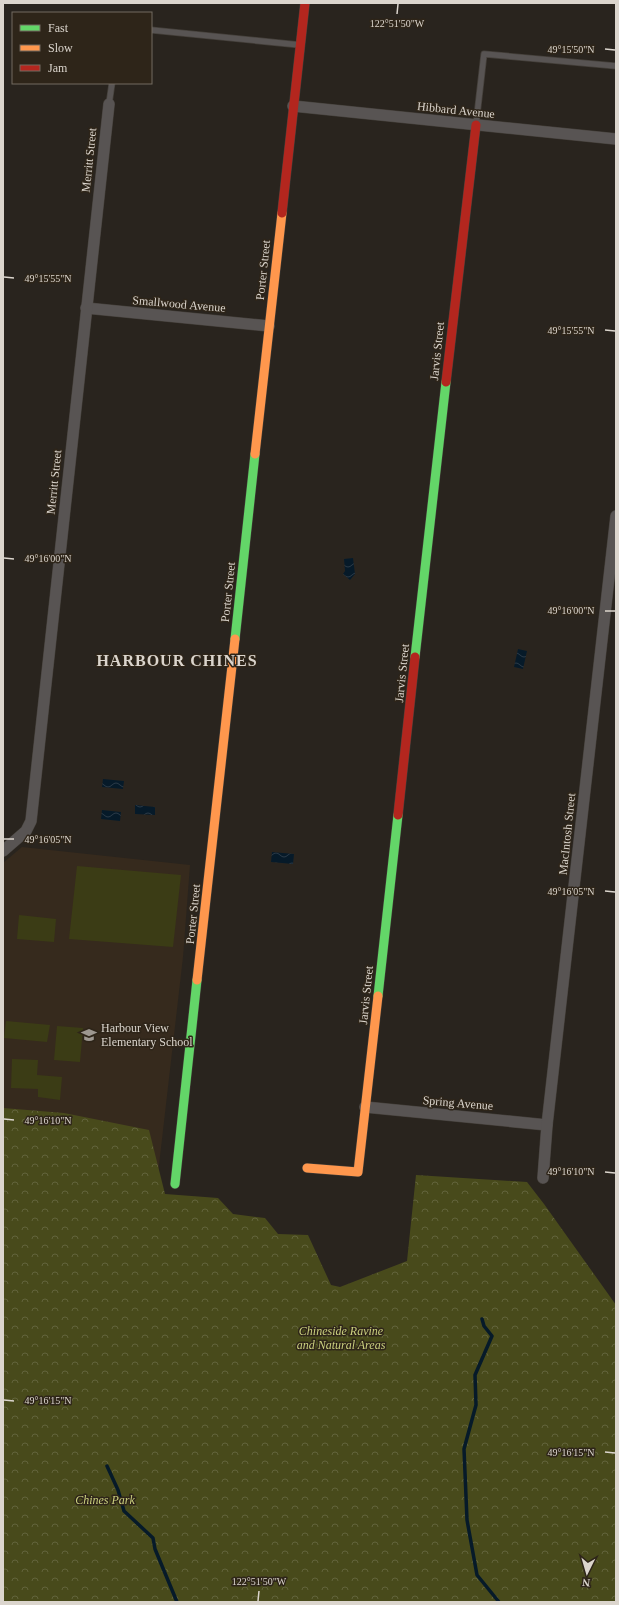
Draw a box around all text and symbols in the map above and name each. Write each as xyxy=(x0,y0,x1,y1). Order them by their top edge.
legend xyxy=(12,12,152,84)
text: 122°51'50"W xyxy=(370,18,425,29)
text: Fast xyxy=(48,21,69,35)
text: Slow xyxy=(48,41,73,55)
text: 49°15'50"N xyxy=(547,44,595,55)
text: Jam xyxy=(48,61,68,75)
street label: Hibbard Avenue xyxy=(416,99,496,121)
street label: Merritt Street xyxy=(79,126,99,193)
street label: Porter Street xyxy=(253,239,273,301)
text: 49°15'55"N xyxy=(24,273,72,284)
street label: Smallwood Avenue xyxy=(132,293,226,315)
street label: Jarvis Street xyxy=(427,320,447,381)
text: 49°15'55"N xyxy=(547,325,595,336)
street label: Merritt Street xyxy=(44,448,64,515)
text: 49°16'00"N xyxy=(24,553,72,564)
street label: Porter Street xyxy=(218,561,238,623)
text: 49°16'00"N xyxy=(547,605,595,616)
street label: Jarvis Street xyxy=(392,642,412,703)
district label: HARBOUR CHINES xyxy=(96,652,258,669)
street label: MacIntosh Street xyxy=(556,792,578,876)
text: 49°16'05"N xyxy=(24,834,72,845)
street label: Porter Street xyxy=(183,883,203,945)
text: 49°16'05"N xyxy=(547,886,595,897)
street label: Jarvis Street xyxy=(356,964,376,1025)
place label: Harbour View Elementary School xyxy=(101,1021,193,1049)
school or university icon: Harbour View Elementary School xyxy=(80,1026,98,1044)
street label: Spring Avenue xyxy=(422,1093,494,1113)
text: 49°16'10"N xyxy=(24,1115,72,1126)
text: 49°16'10"N xyxy=(547,1166,595,1177)
park label: Chineside Ravine and Natural Areas xyxy=(297,1324,386,1352)
text: 49°16'15"N xyxy=(24,1395,72,1406)
text: 49°16'15"N xyxy=(547,1447,595,1458)
park label: Chines Park xyxy=(75,1493,135,1507)
north arrow xyxy=(567,1553,607,1593)
text: 122°51'50"W xyxy=(232,1576,287,1587)
text: N xyxy=(582,1577,591,1589)

